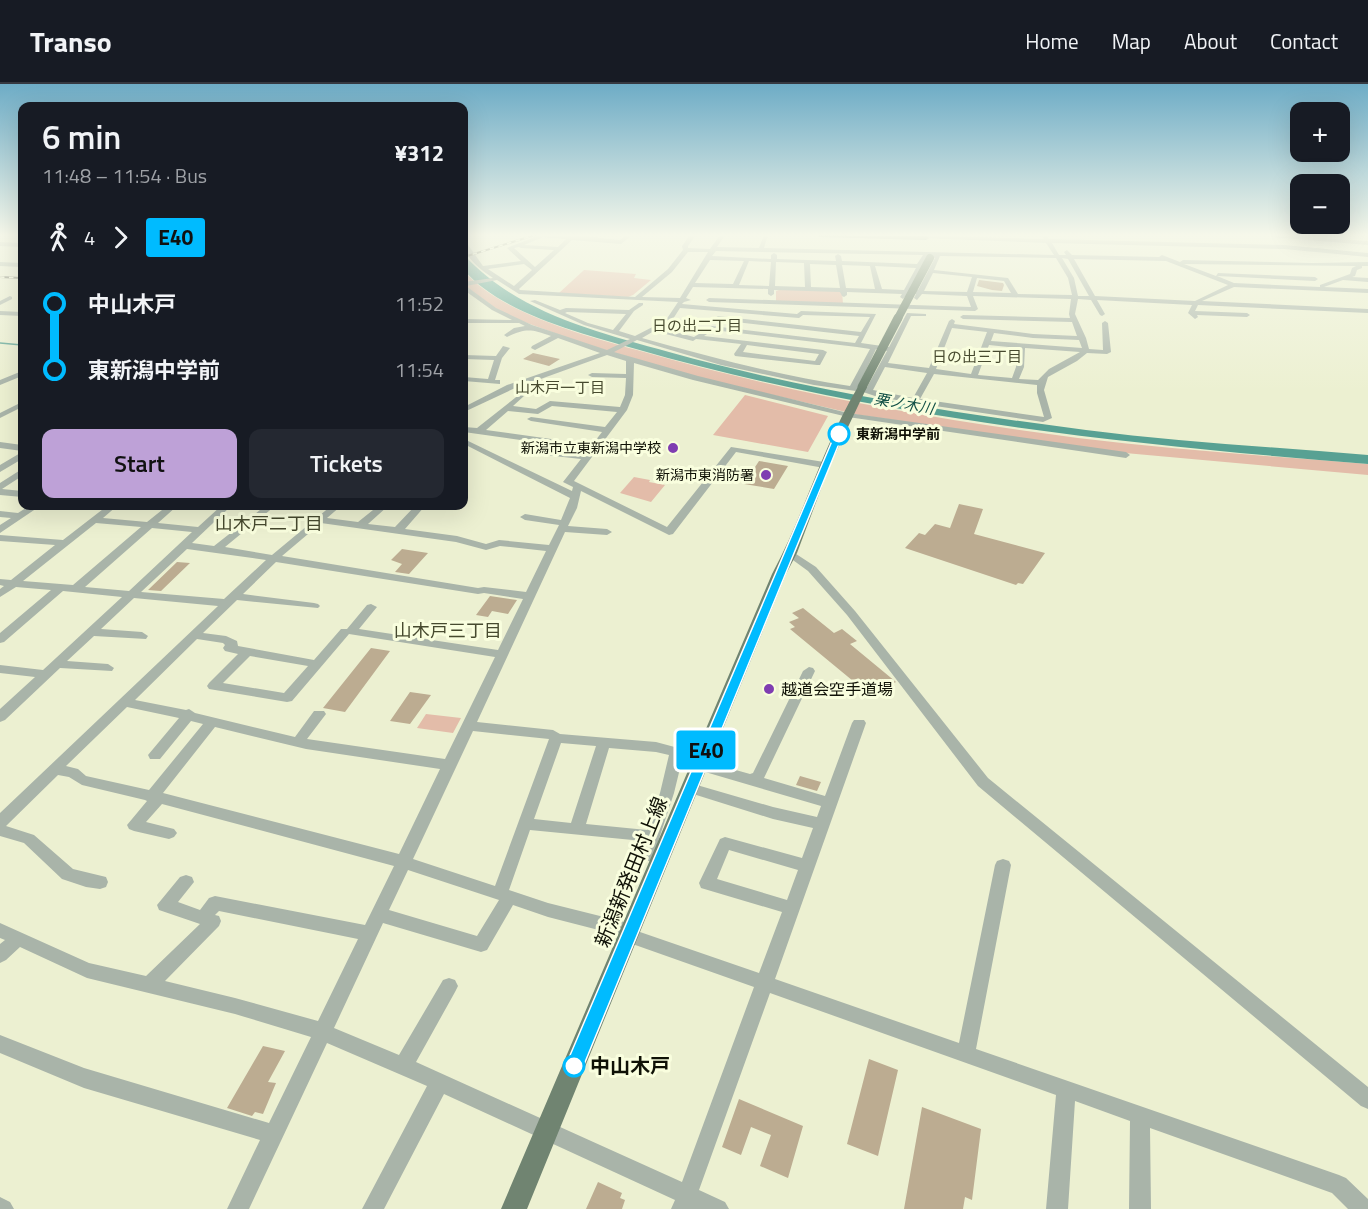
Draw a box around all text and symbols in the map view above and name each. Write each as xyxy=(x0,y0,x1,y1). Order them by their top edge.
text: Transo xyxy=(30,20,112,63)
text: Home xyxy=(1025,25,1079,57)
text: Map xyxy=(1112,25,1151,57)
text: About xyxy=(1184,25,1237,57)
text: Contact xyxy=(1270,25,1338,57)
map controls xyxy=(1290,102,1350,234)
button: + xyxy=(1290,102,1350,162)
text: 6 min xyxy=(42,112,121,162)
text: ¥312 xyxy=(395,136,444,170)
text: 11:48 – 11:54 · Bus xyxy=(42,160,207,191)
button: − xyxy=(1290,174,1350,234)
icon: walk xyxy=(42,221,75,254)
icon: forward xyxy=(104,221,137,254)
text: E40 xyxy=(158,221,193,253)
text: 4 xyxy=(84,222,95,253)
text: 中山木戸 xyxy=(88,287,176,321)
text: 11:52 xyxy=(395,288,444,319)
district label: 日の出二丁目 xyxy=(652,314,742,337)
district label: 日の出三丁目 xyxy=(932,345,1022,368)
text: 東新潟中学前 xyxy=(88,353,220,387)
text: 11:54 xyxy=(395,354,444,385)
district label: 山木戸一丁目 xyxy=(515,376,605,399)
water label: 栗ノ木川 xyxy=(873,387,938,420)
marker: 東新潟中学前 xyxy=(828,423,850,445)
place label: 東新潟中学前 xyxy=(856,423,940,444)
button: Start xyxy=(42,429,237,498)
button: Tickets xyxy=(249,429,444,498)
place label: 新潟市立東新潟中学校 xyxy=(521,437,661,458)
marker: 新潟市立東新潟中学校 xyxy=(666,441,680,455)
place label: 新潟市東消防署 xyxy=(656,464,754,485)
marker: 新潟市東消防署 xyxy=(759,468,773,482)
district label: 山木戸二丁目 xyxy=(215,510,323,537)
district label: 山木戸三丁目 xyxy=(394,617,502,644)
place label: 越道会空手道場 xyxy=(781,677,893,701)
marker: 越道会空手道場 xyxy=(762,682,776,696)
line badge: E40 xyxy=(672,730,740,770)
text: E40 xyxy=(688,734,724,766)
street label: 新潟新発田村上線 xyxy=(586,792,675,952)
place label: 中山木戸 xyxy=(590,1050,670,1081)
marker: 中山木戸 xyxy=(563,1055,585,1077)

